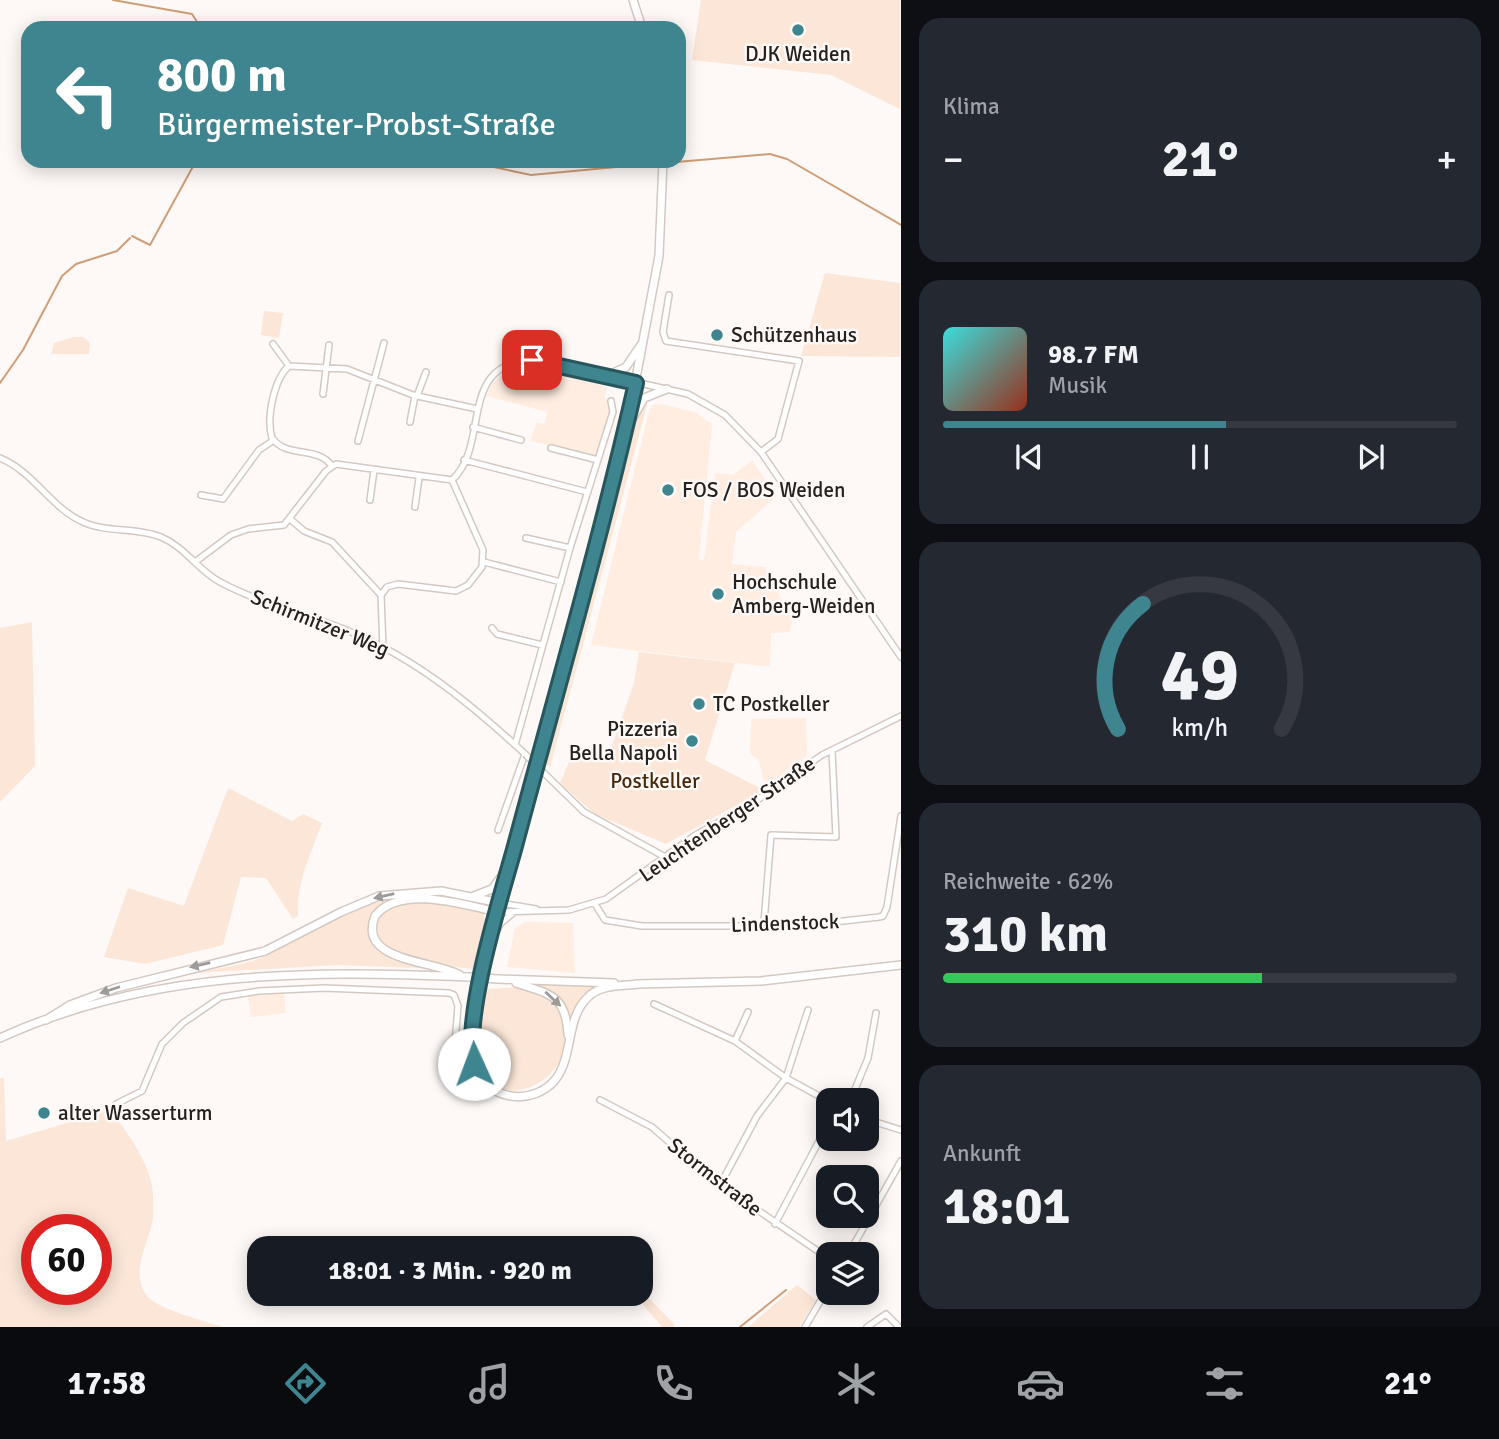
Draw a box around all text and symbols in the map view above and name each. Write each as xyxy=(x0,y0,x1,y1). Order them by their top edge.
marker: DJK Weiden xyxy=(790,22,806,38)
place label: DJK Weiden xyxy=(745,41,851,67)
text: 800 m xyxy=(157,45,287,105)
icon: left xyxy=(42,49,133,140)
text: Klima xyxy=(943,92,1000,121)
text: Bürgermeister-Probst-Straße xyxy=(157,105,556,144)
text: 21° xyxy=(1162,127,1238,191)
text: − xyxy=(943,136,964,183)
text: + xyxy=(1436,136,1457,183)
place label: Schützenhaus xyxy=(731,322,857,348)
marker: Schützenhaus xyxy=(709,327,725,343)
pin xyxy=(502,330,562,390)
text: 98.7 FM xyxy=(1048,339,1139,371)
icon: arrive xyxy=(513,341,551,379)
text: Musik xyxy=(1048,371,1107,400)
icon: previous xyxy=(1010,438,1048,476)
icon: pause xyxy=(1181,438,1219,476)
icon: next xyxy=(1352,438,1390,476)
place label: FOS / BOS Weiden xyxy=(682,477,845,503)
marker: FOS / BOS Weiden xyxy=(660,482,676,498)
place label: Hochschule Amberg-Weiden xyxy=(732,569,875,619)
street label: Schirmitzer Weg xyxy=(247,583,393,663)
marker: Hochschule Amberg-Weiden xyxy=(710,586,726,602)
text: 49 xyxy=(1161,632,1239,721)
place label: TC Postkeller xyxy=(713,691,830,717)
marker: TC Postkeller xyxy=(691,696,707,712)
text: km/h xyxy=(1172,712,1228,743)
place label: Pizzeria Bella Napoli xyxy=(569,716,678,766)
marker: Pizzeria Bella Napoli xyxy=(684,733,700,749)
street label: Leuchtenberger Straße xyxy=(634,750,820,888)
park label: Postkeller xyxy=(610,768,700,794)
text: Reichweite · 62% xyxy=(943,867,1113,896)
one-way arrow xyxy=(373,891,395,902)
text: 310 km xyxy=(943,902,1108,966)
street label: Lindenstock xyxy=(730,908,840,938)
one-way arrow xyxy=(189,960,211,971)
one-way arrow xyxy=(100,985,121,996)
one-way arrow xyxy=(545,991,562,1007)
position arrow xyxy=(437,1027,511,1101)
map controls xyxy=(816,1088,879,1305)
button: sound xyxy=(816,1088,879,1151)
place label: alter Wasserturm xyxy=(58,1100,213,1126)
marker: alter Wasserturm xyxy=(36,1105,52,1121)
street label: Stormstraße xyxy=(663,1132,767,1222)
text: Ankunft xyxy=(943,1139,1021,1168)
button: search xyxy=(816,1165,879,1228)
text: 18:01 xyxy=(943,1174,1071,1238)
speed limit sign: 60 xyxy=(21,1214,112,1305)
button: layers xyxy=(816,1242,879,1305)
text: 18:01 · 3 Min. · 920 m xyxy=(328,1255,572,1287)
icon: directions xyxy=(281,1359,330,1408)
icon: music xyxy=(465,1359,514,1408)
icon: phone xyxy=(649,1359,698,1408)
icon: climate xyxy=(832,1359,881,1408)
icon: car xyxy=(1016,1359,1065,1408)
icon: filters xyxy=(1200,1359,1249,1408)
text: 17:58 xyxy=(67,1364,146,1403)
text: 21° xyxy=(1384,1364,1431,1403)

